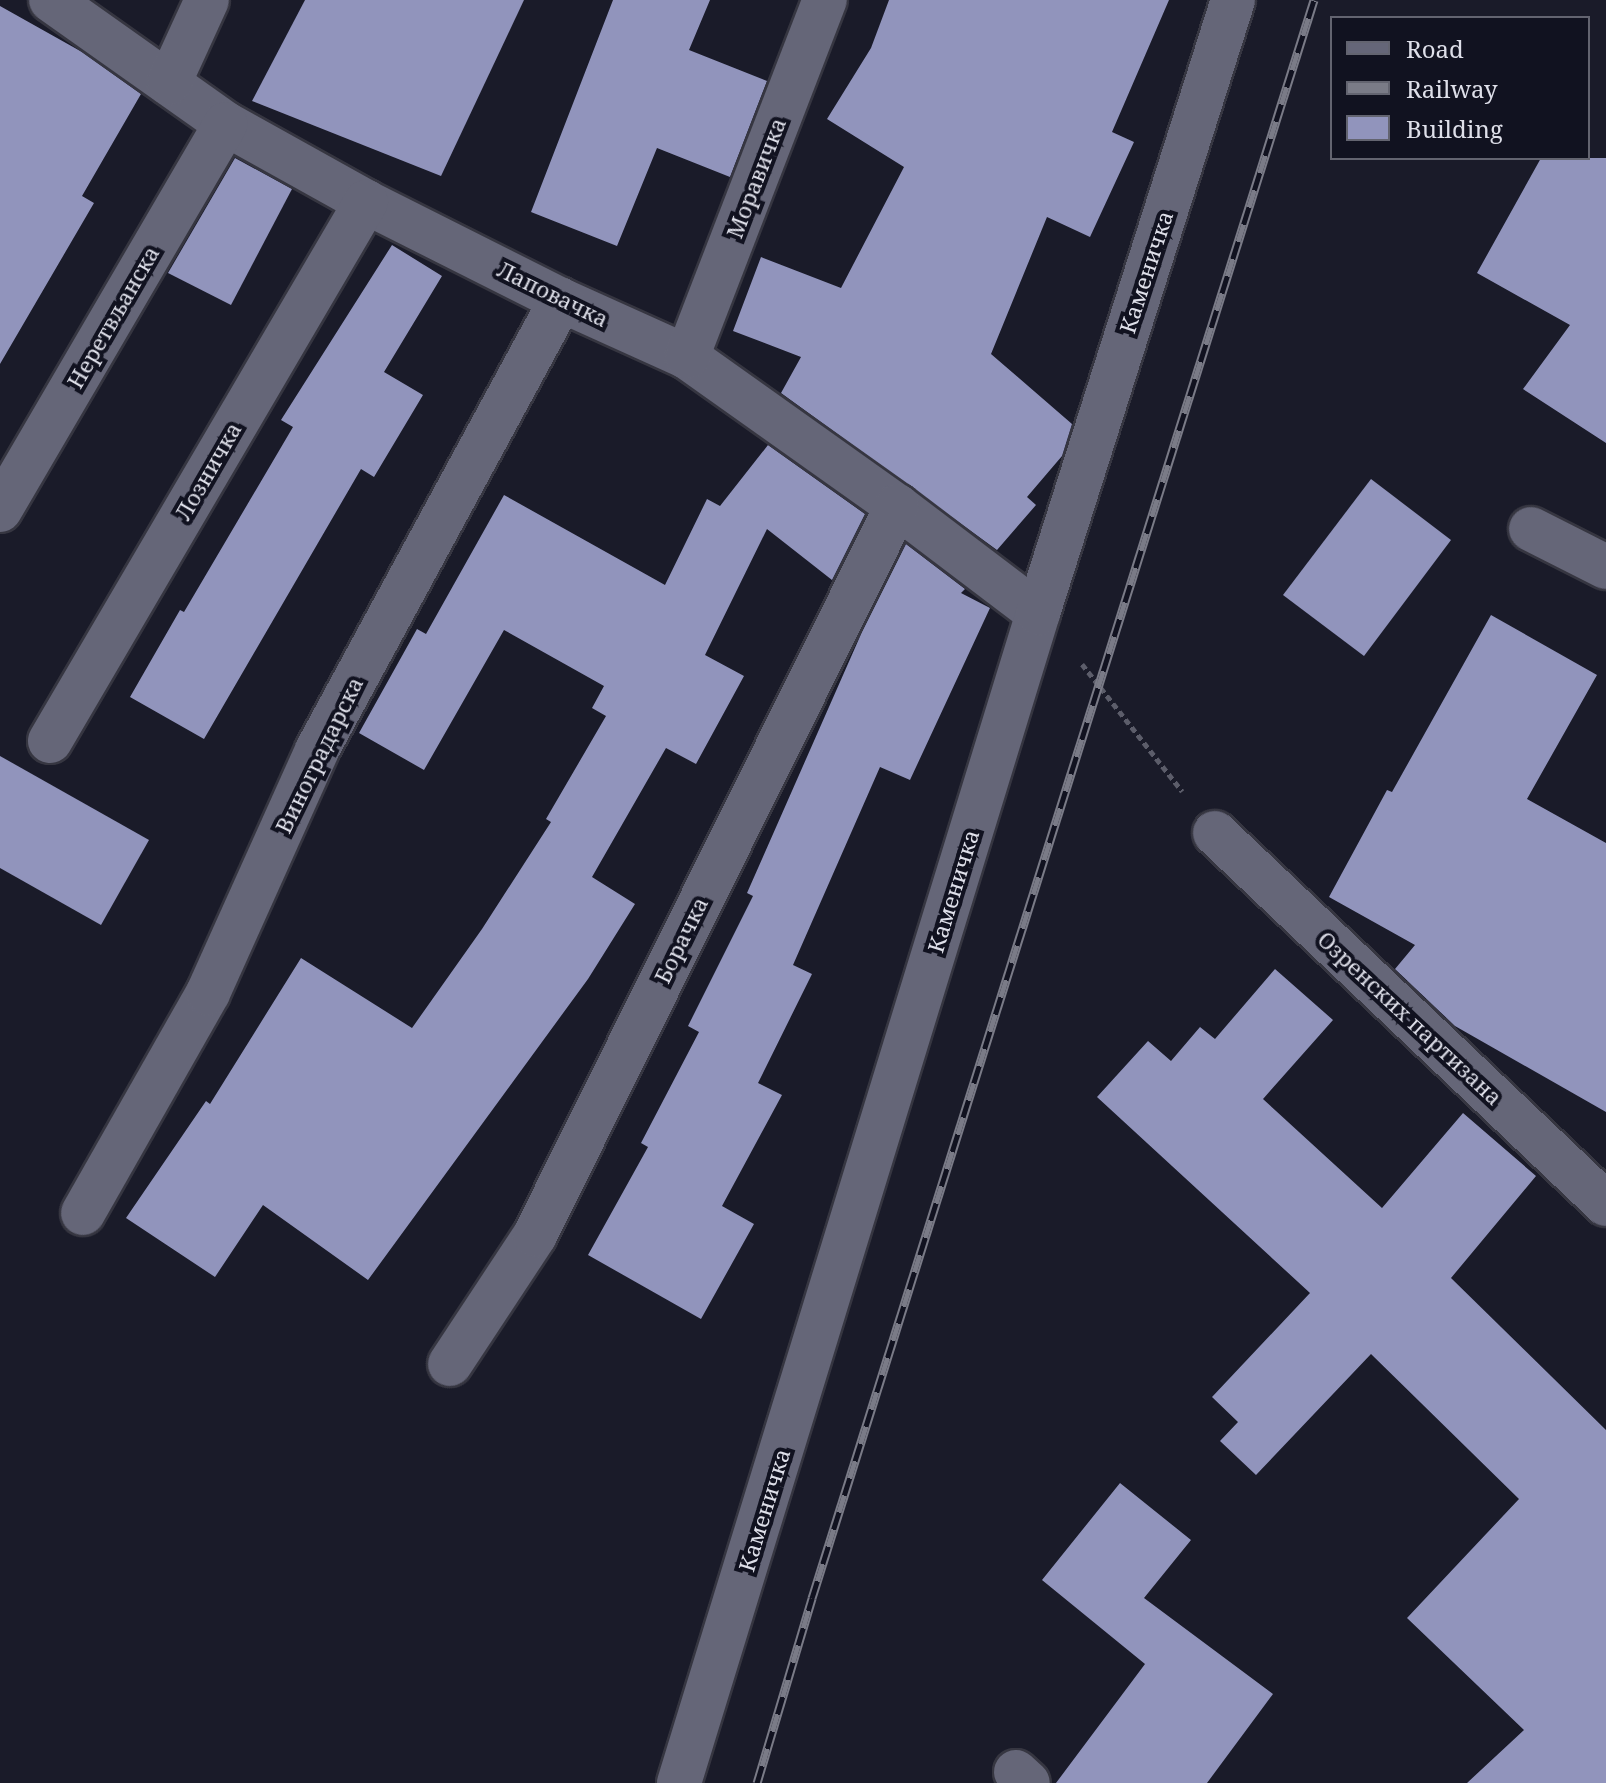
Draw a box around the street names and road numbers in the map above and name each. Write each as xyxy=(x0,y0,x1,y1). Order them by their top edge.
street label: Моравичка xyxy=(721,114,791,242)
street label: Каменичка xyxy=(1114,208,1178,336)
street label: Неретвљанска xyxy=(62,241,164,393)
street label: Лаповачка xyxy=(493,256,613,332)
street label: Лозничка xyxy=(169,417,247,525)
street label: Виноградарска xyxy=(270,673,368,837)
street label: Каменичка xyxy=(922,826,984,956)
street label: Борачка xyxy=(649,893,713,987)
street label: Озренских партизана xyxy=(1312,926,1508,1110)
street label: Каменичка xyxy=(733,1445,795,1575)

